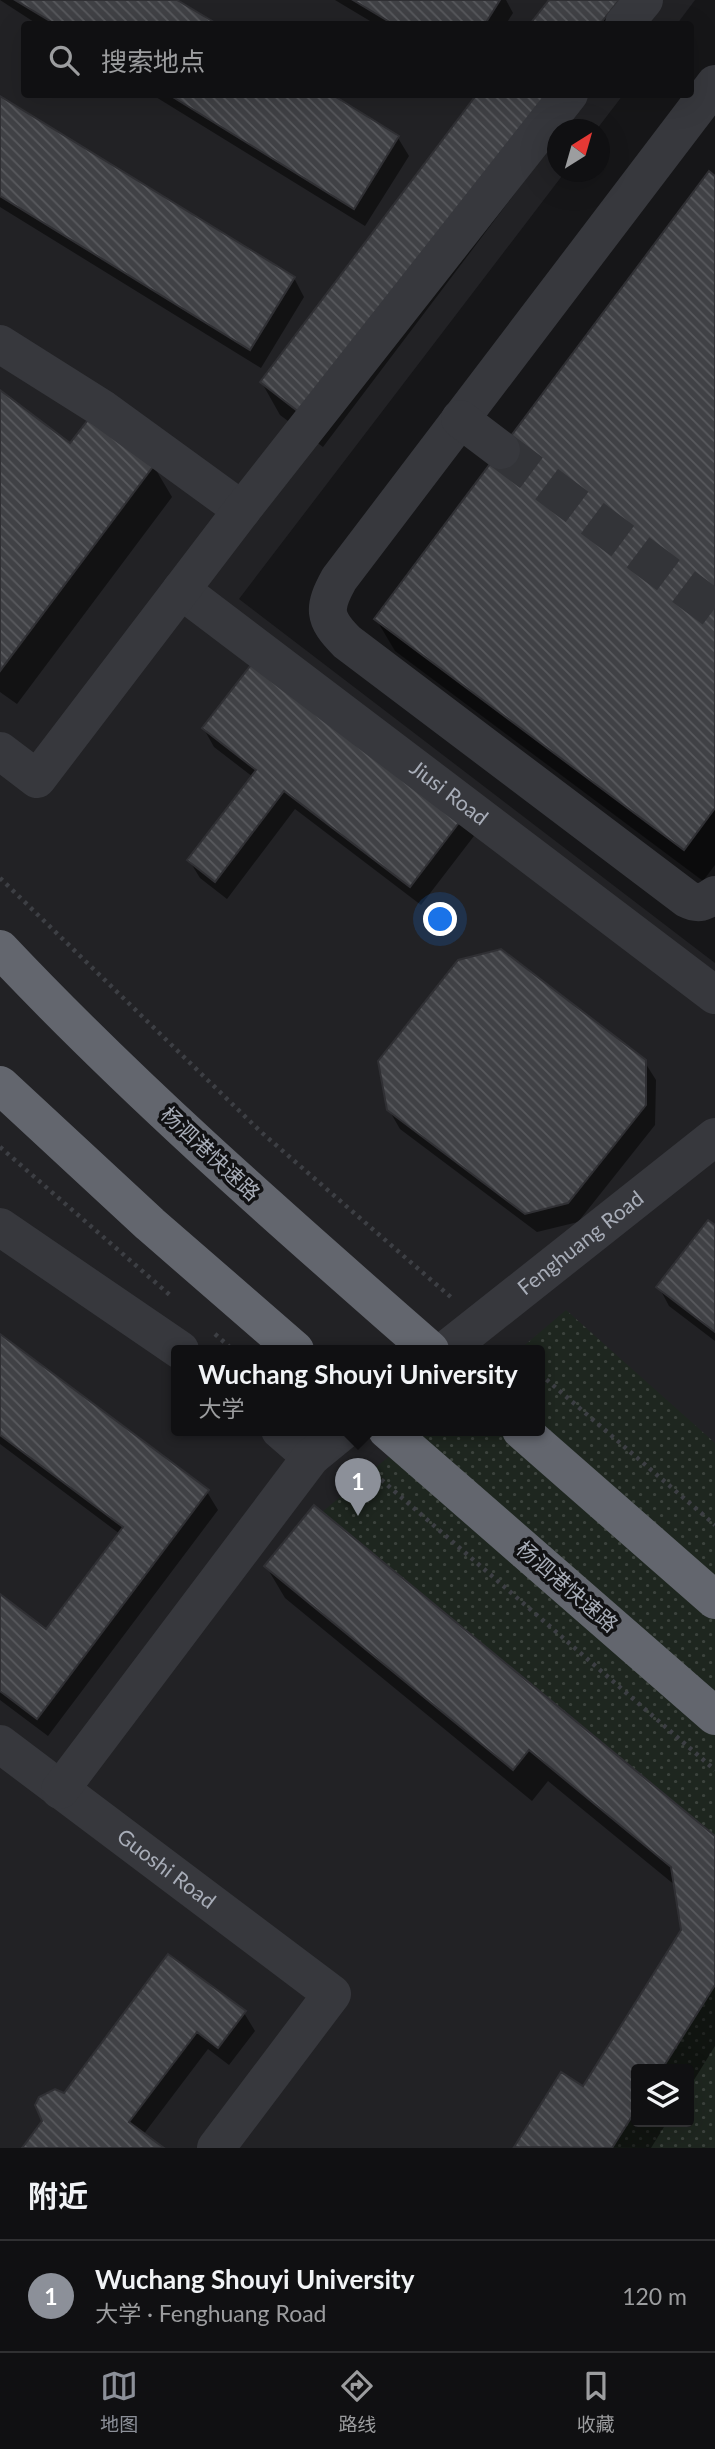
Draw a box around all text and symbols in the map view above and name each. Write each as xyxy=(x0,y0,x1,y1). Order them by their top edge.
search box xyxy=(21,21,694,98)
icon: search xyxy=(45,41,83,79)
text: 搜索地点 xyxy=(101,45,205,77)
north arrow xyxy=(547,119,610,182)
street label: Jiusi Road xyxy=(406,754,494,829)
your location xyxy=(423,902,457,936)
street label: 杨泗港快速路 xyxy=(156,1101,266,1205)
street label: Fenghuang Road xyxy=(512,1185,648,1299)
popup xyxy=(171,1345,545,1436)
text: Wuchang Shouyi University xyxy=(198,1358,518,1390)
text: 大学 xyxy=(198,1394,244,1422)
pin: 1 xyxy=(335,1458,381,1516)
street label: 杨泗港快速路 xyxy=(512,1535,624,1637)
street label: Guoshi Road xyxy=(113,1823,221,1913)
map controls xyxy=(631,2064,694,2127)
button: layers xyxy=(631,2064,694,2127)
text: 附近 xyxy=(28,2177,88,2213)
text: Wuchang Shouyi University xyxy=(95,2263,414,2295)
text: 1 xyxy=(44,2282,58,2310)
text: 120 m xyxy=(622,2282,687,2310)
text: 大学 · Fenghuang Road xyxy=(95,2299,326,2327)
tab: 地图 xyxy=(100,2367,138,2436)
tab: 路线 xyxy=(338,2367,377,2436)
tab: 收藏 xyxy=(577,2367,615,2436)

